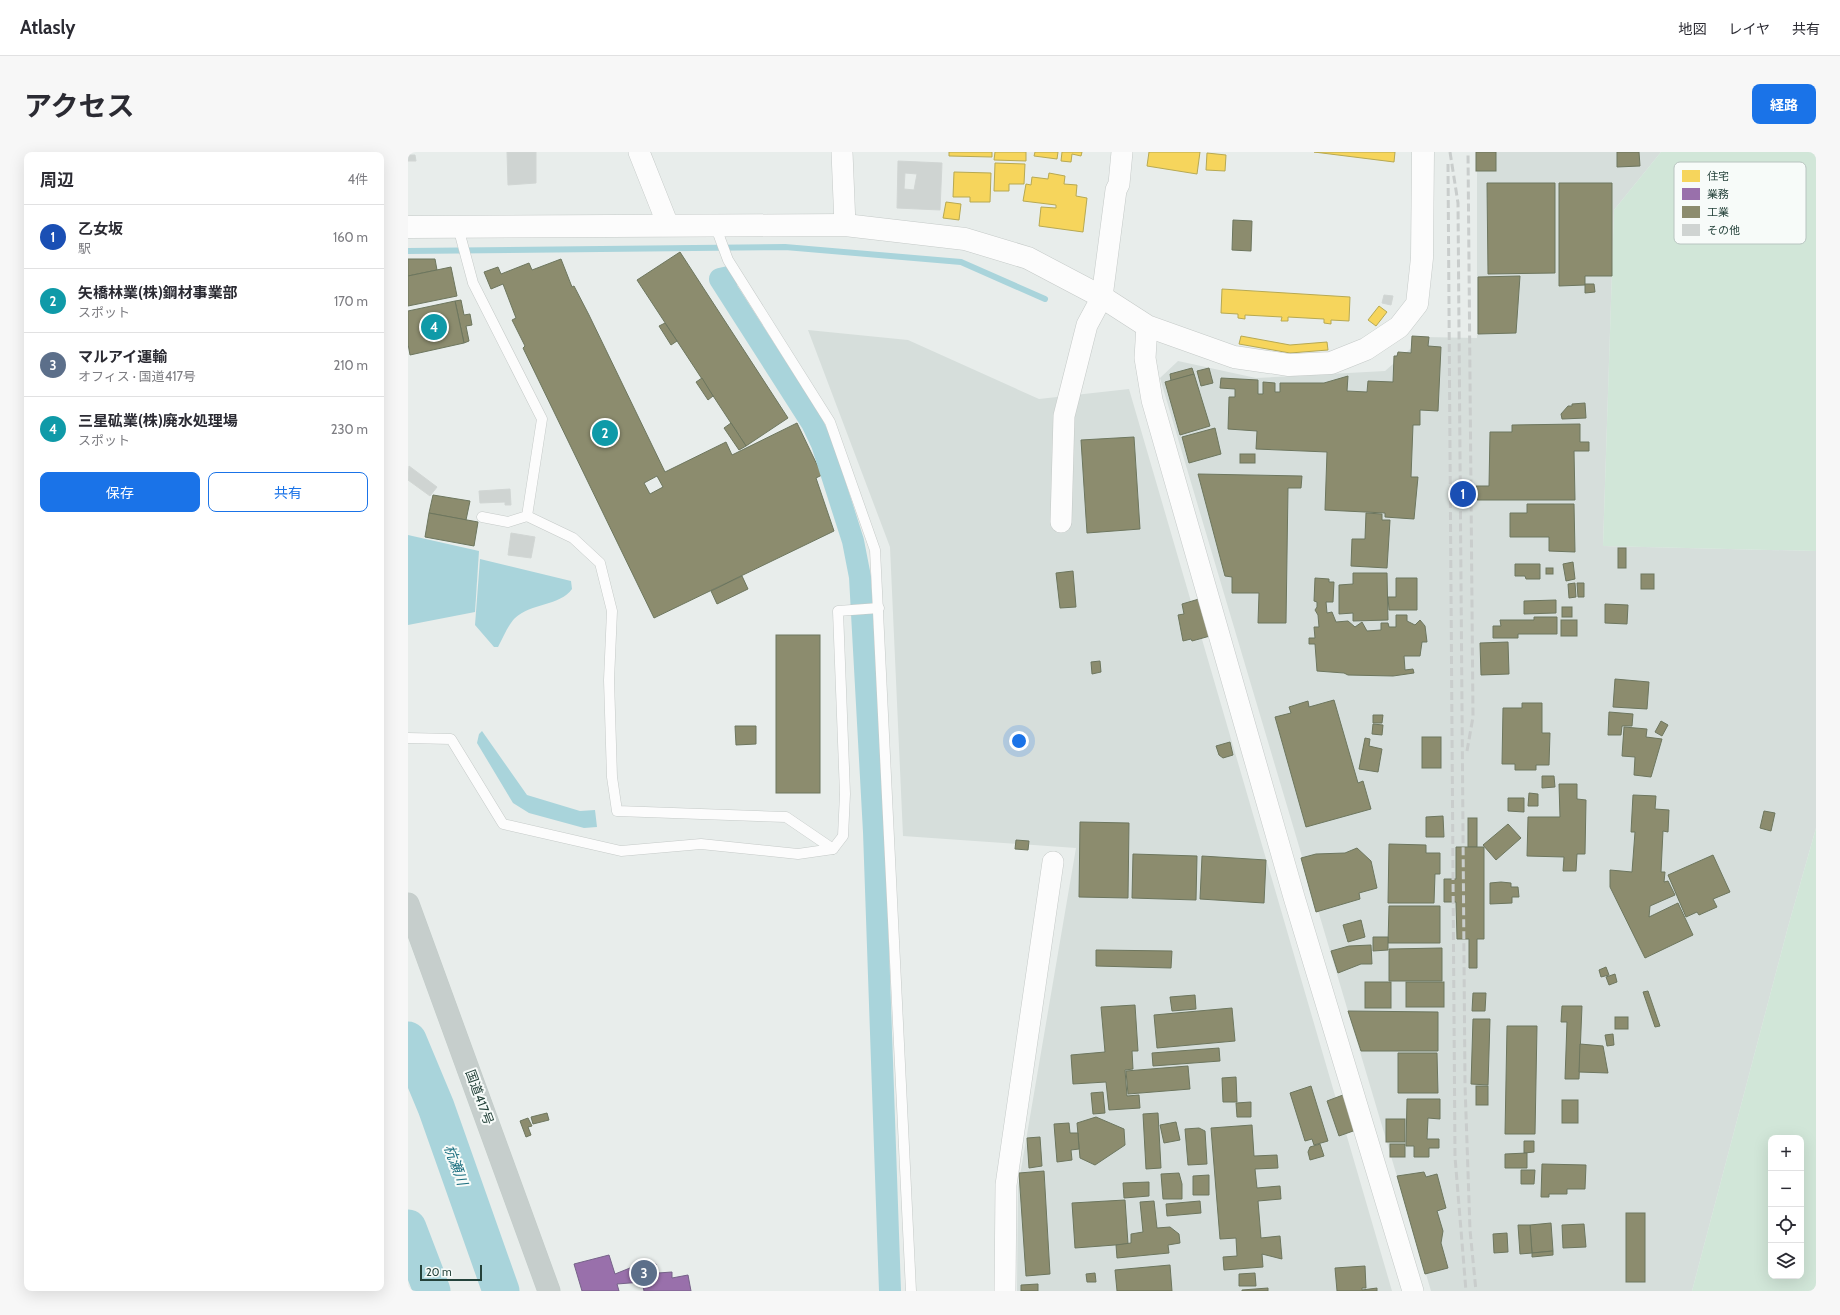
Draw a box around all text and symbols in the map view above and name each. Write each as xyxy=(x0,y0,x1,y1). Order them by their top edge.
text: Atlasly xyxy=(20,16,76,39)
text: 地図 xyxy=(1678,20,1706,38)
text: レイヤ xyxy=(1728,20,1770,38)
text: 共有 xyxy=(1792,20,1820,38)
button: 経路 xyxy=(1752,84,1816,124)
text: アクセス xyxy=(24,89,135,123)
legend xyxy=(1674,162,1806,244)
text: 住宅 xyxy=(1707,169,1729,183)
text: 周辺 xyxy=(40,170,74,190)
text: 4件 xyxy=(347,171,368,187)
text: 業務 xyxy=(1707,187,1729,201)
text: 工業 xyxy=(1707,205,1729,219)
text: 乙女坂 xyxy=(78,220,123,238)
text: その他 xyxy=(1707,223,1740,237)
text: 1 xyxy=(51,229,55,245)
text: 160 m xyxy=(333,229,368,245)
text: 駅 xyxy=(78,240,91,256)
text: 矢橋林業(株)鋼材事業部 xyxy=(78,284,238,302)
text: 2 xyxy=(50,293,56,309)
text: 170 m xyxy=(334,293,368,309)
text: スポット xyxy=(78,304,130,320)
pin: 4 xyxy=(421,312,447,342)
text: マルアイ運輸 xyxy=(78,348,167,366)
text: 3 xyxy=(49,357,57,373)
text: 210 m xyxy=(334,357,368,373)
text: オフィス · 国道417号 xyxy=(78,368,196,384)
text: 三星砿業(株)廃水処理場 xyxy=(78,412,238,430)
pin: 2 xyxy=(592,418,618,448)
text: 4 xyxy=(49,421,57,437)
text: 230 m xyxy=(331,421,368,437)
text: スポット xyxy=(78,432,130,448)
button: 保存 xyxy=(40,472,200,512)
button: 共有 xyxy=(208,472,368,512)
pin: 1 xyxy=(1450,479,1476,509)
your location xyxy=(1009,731,1029,751)
street label: 国道417号 xyxy=(463,1067,497,1127)
map controls xyxy=(1768,1135,1804,1279)
button: + xyxy=(1768,1135,1804,1171)
water label: 杭瀬川 xyxy=(440,1142,472,1190)
button: − xyxy=(1768,1171,1804,1207)
button: locate xyxy=(1768,1207,1804,1243)
button: layers xyxy=(1768,1243,1804,1279)
pin: 3 xyxy=(631,1258,657,1288)
scale bar xyxy=(420,1263,482,1282)
text: 20 m xyxy=(426,1265,452,1279)

